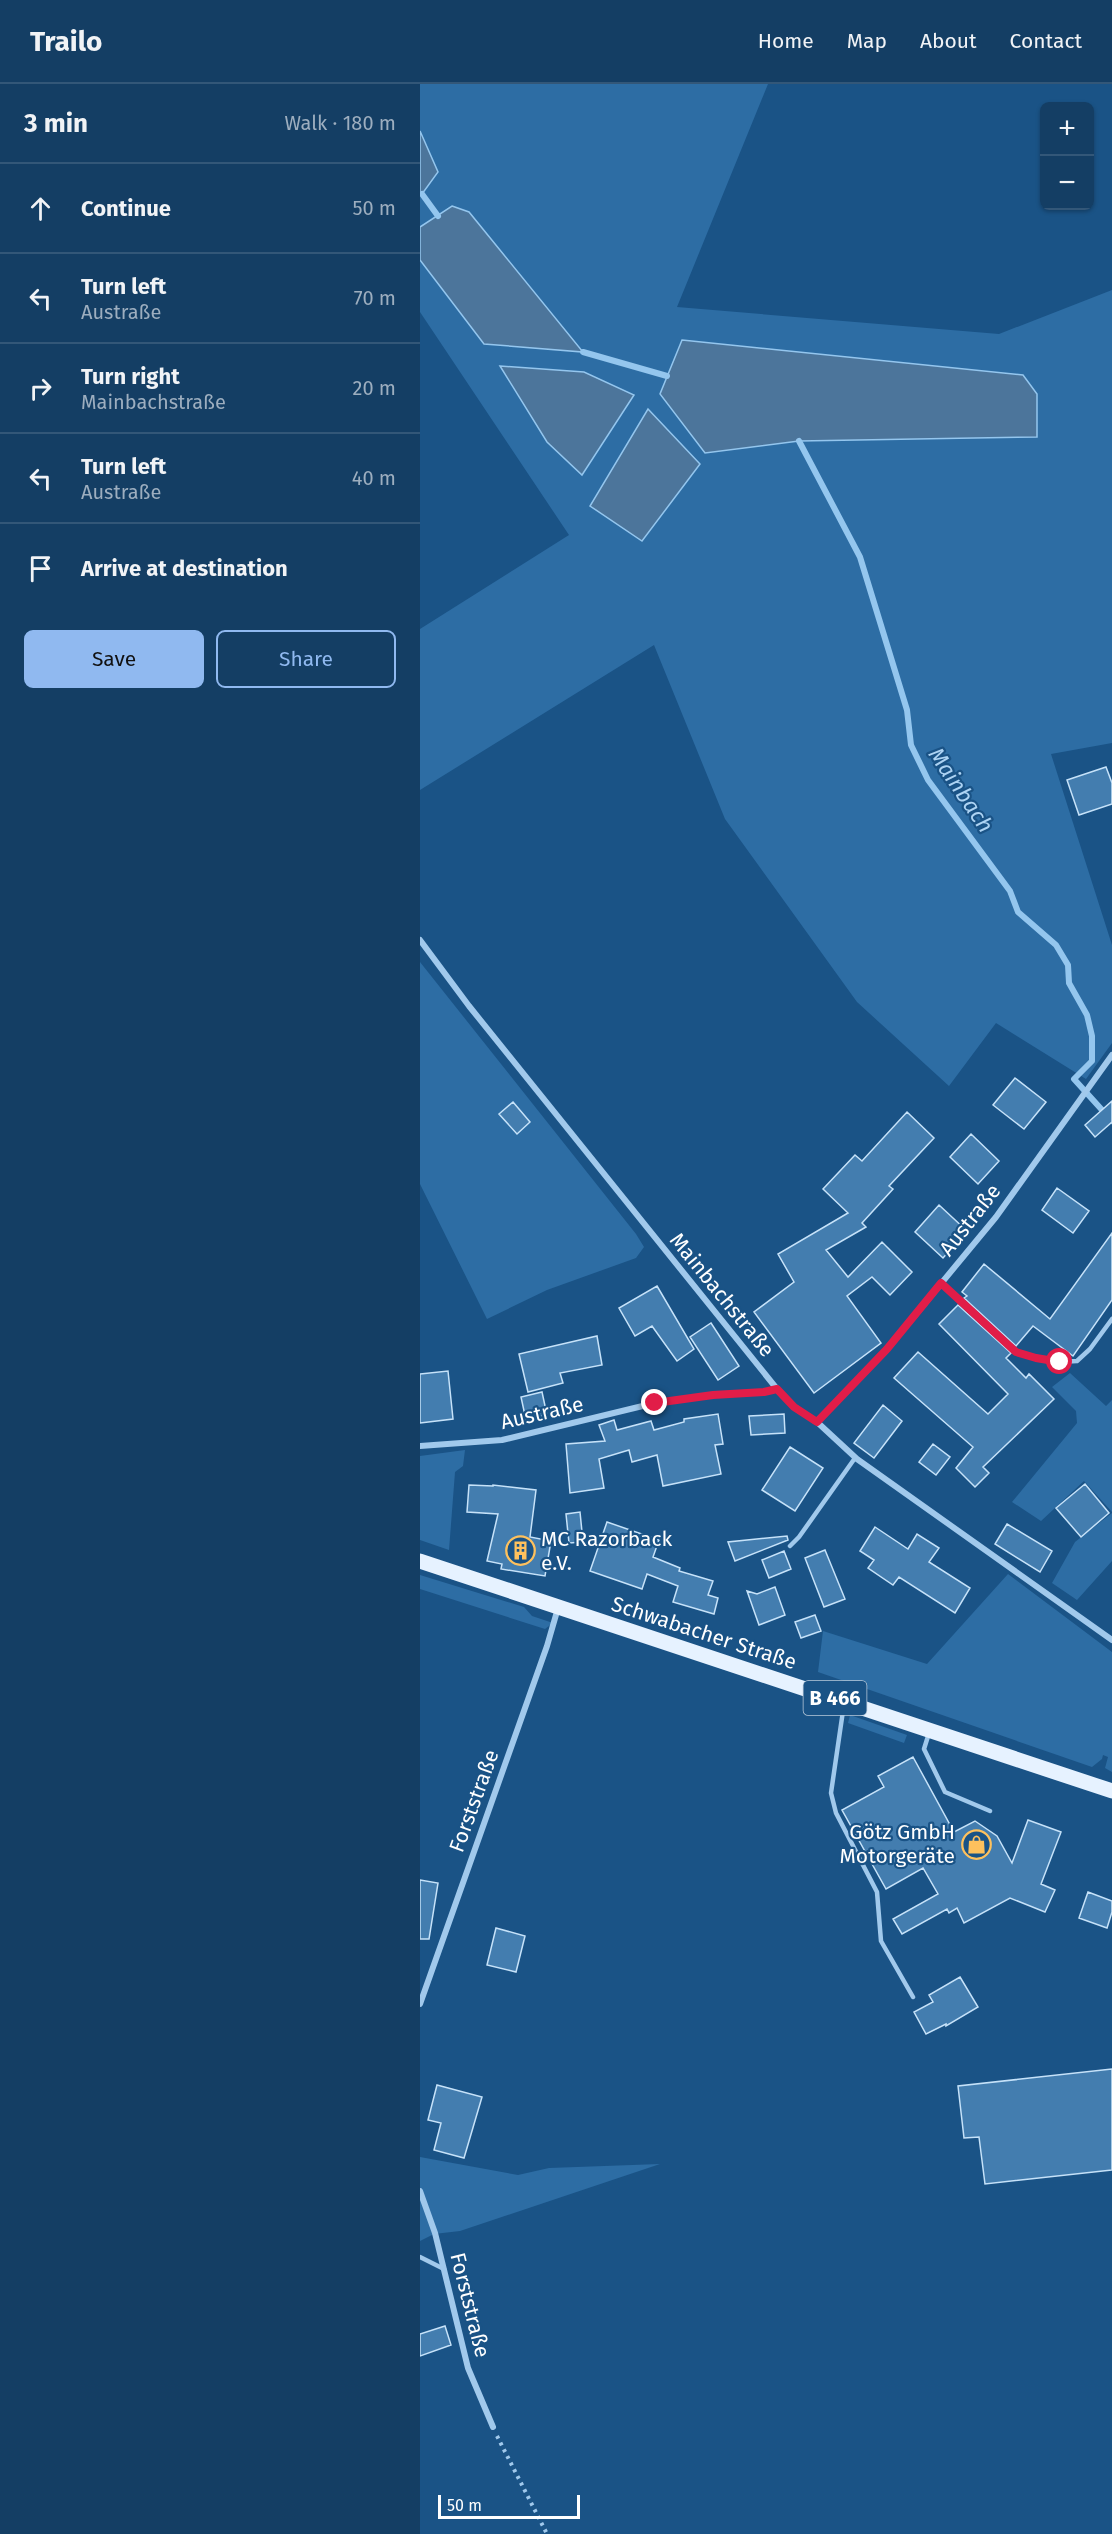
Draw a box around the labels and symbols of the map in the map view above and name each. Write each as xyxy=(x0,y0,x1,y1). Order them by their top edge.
water label: Mainbach xyxy=(923,742,999,838)
street label: Austraße xyxy=(934,1179,1006,1261)
street label: Mainbachstraße xyxy=(664,1228,780,1362)
route start xyxy=(1046,1348,1072,1374)
route end xyxy=(641,1389,667,1415)
street label: Austraße xyxy=(498,1391,586,1435)
place label: MC Razorback e.V. xyxy=(541,1526,672,1576)
building icon: MC Razorback e.V. xyxy=(504,1535,536,1567)
street label: Schwabacher Straße xyxy=(608,1591,800,1675)
road number: B 466 xyxy=(804,1681,866,1715)
street label: Forststraße xyxy=(443,1746,505,1856)
place label: Götz GmbH Motorgeräte xyxy=(840,1819,955,1869)
shop icon: Götz GmbH Motorgeräte xyxy=(960,1828,992,1860)
street label: Forststraße xyxy=(444,2250,496,2360)
scale bar xyxy=(438,2492,580,2520)

